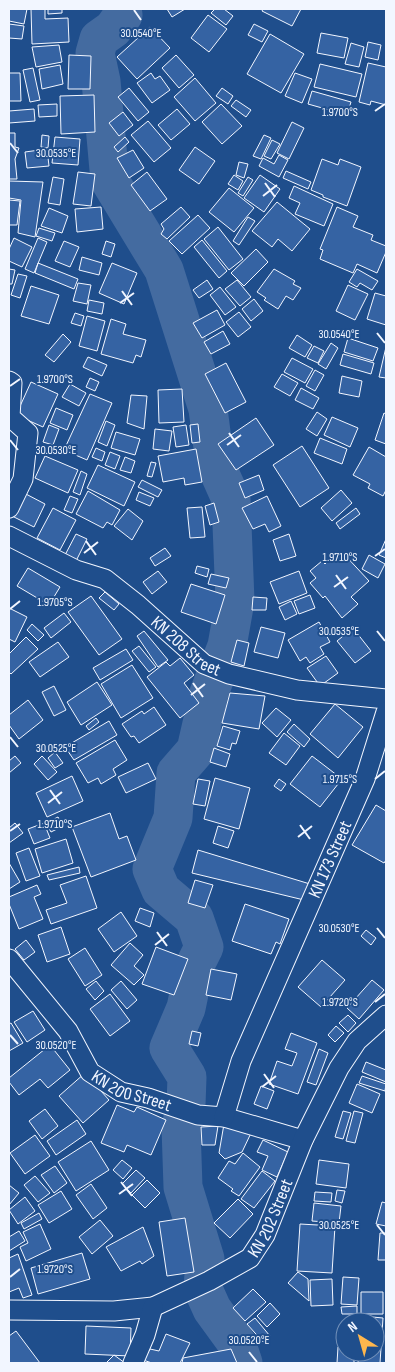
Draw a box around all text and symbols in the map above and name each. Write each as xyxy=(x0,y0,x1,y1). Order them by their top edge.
text: 30.0540°E xyxy=(121,26,162,41)
text: 1.9700°S xyxy=(322,105,358,120)
text: 30.0535°E xyxy=(36,146,76,161)
text: 30.0540°E xyxy=(319,327,360,342)
text: 1.9700°S xyxy=(37,372,73,387)
text: 30.0530°E xyxy=(36,443,77,458)
text: 1.9710°S xyxy=(323,550,357,565)
text: 1.9705°S xyxy=(37,595,73,610)
street label: KN 208 Street xyxy=(147,611,224,680)
text: 30.0535°E xyxy=(319,624,359,639)
text: 30.0525°E xyxy=(36,741,76,756)
text: 1.9715°S xyxy=(323,772,357,787)
text: 1.9710°S xyxy=(38,817,72,832)
street label: KN 173 Street xyxy=(304,817,356,901)
text: 30.0530°E xyxy=(319,921,360,936)
text: 1.9720°S xyxy=(322,995,358,1010)
text: 30.0520°E xyxy=(36,1038,76,1053)
street label: KN 200 Street xyxy=(88,1065,175,1116)
street label: KN 202 Street xyxy=(243,1175,297,1261)
text: 30.0525°E xyxy=(319,1218,359,1233)
text: 1.9720°S xyxy=(37,1262,73,1277)
north arrow xyxy=(335,1312,385,1362)
text: N xyxy=(344,1318,361,1336)
text: 30.0520°E xyxy=(229,1333,269,1348)

